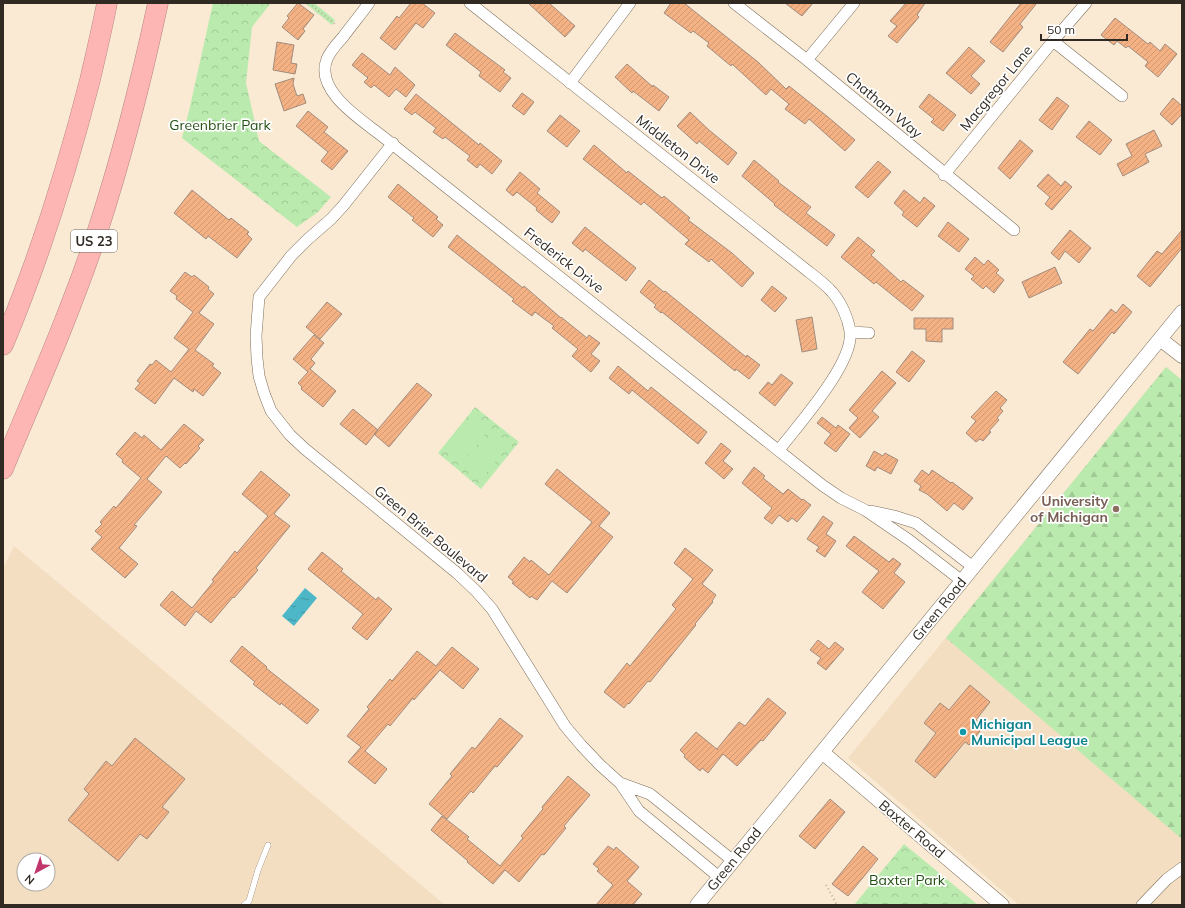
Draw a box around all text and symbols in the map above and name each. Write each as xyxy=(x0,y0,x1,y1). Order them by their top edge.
scale bar xyxy=(1041,16,1127,42)
text: 50 m xyxy=(1047,22,1075,37)
street label: Macgregor Lane xyxy=(956,41,1036,135)
street label: Chatham Way xyxy=(842,68,926,143)
street label: Middleton Drive xyxy=(632,111,724,187)
park label: Greenbrier Park xyxy=(169,116,271,134)
street label: Frederick Drive xyxy=(520,223,608,297)
road number: US 23 xyxy=(71,230,117,252)
street label: Green Brier Boulevard xyxy=(371,481,491,587)
place label: University of Michigan xyxy=(1030,492,1108,526)
marker: University of Michigan xyxy=(1111,504,1121,514)
street label: Green Road xyxy=(908,574,970,644)
place label: Michigan Municipal League xyxy=(971,715,1088,749)
marker: Michigan Municipal League xyxy=(958,727,968,737)
street label: Baxter Road xyxy=(875,796,949,862)
street label: Green Road xyxy=(703,824,765,894)
north arrow xyxy=(16,852,56,892)
park label: Baxter Park xyxy=(869,871,946,889)
text: N xyxy=(22,872,37,888)

